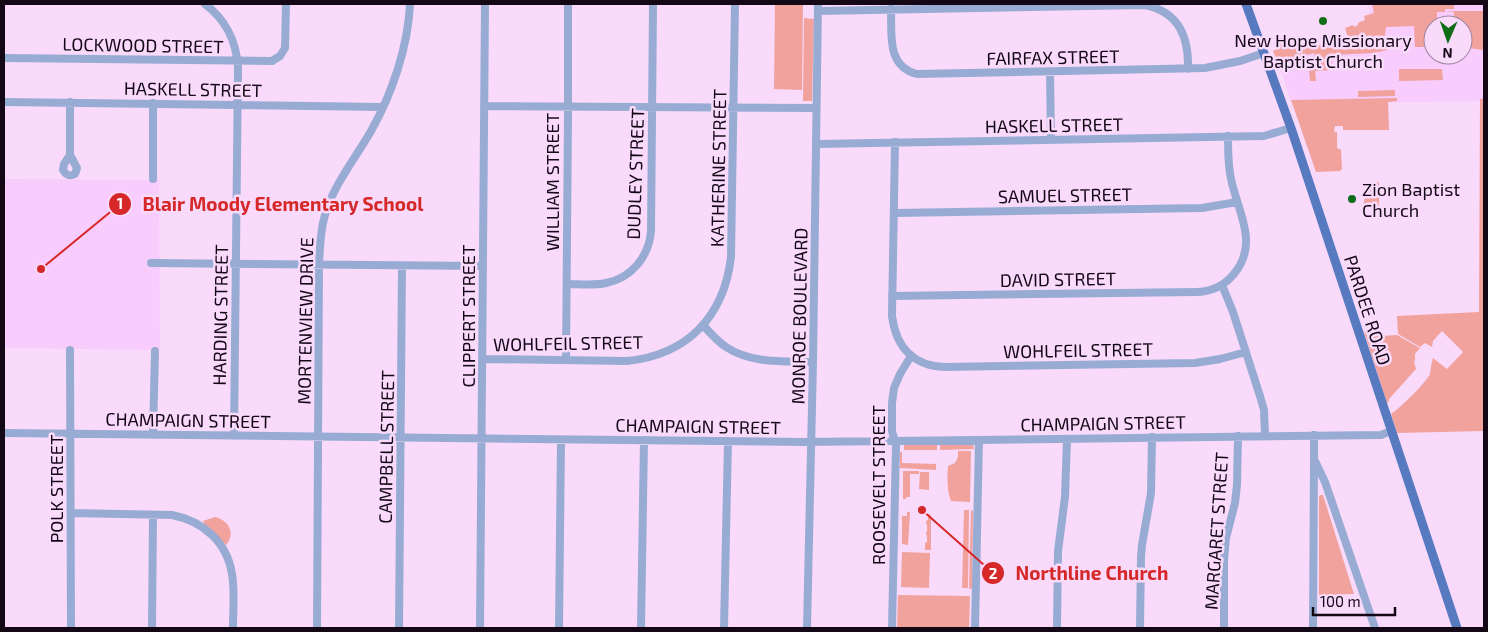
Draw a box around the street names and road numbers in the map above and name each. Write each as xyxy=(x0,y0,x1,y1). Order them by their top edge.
street label: LOCKWOOD STREET xyxy=(62,33,224,57)
street label: FAIRFAX STREET xyxy=(986,45,1120,69)
street label: HASKELL STREET xyxy=(124,77,263,101)
street label: KATHERINE STREET xyxy=(706,88,730,247)
street label: DUDLEY STREET xyxy=(622,107,648,240)
street label: WILLIAM STREET xyxy=(541,112,563,251)
street label: HASKELL STREET xyxy=(985,113,1124,137)
street label: SAMUEL STREET xyxy=(998,183,1133,207)
street label: MONROE BOULEVARD xyxy=(786,227,812,405)
street label: MORTENVIEW DRIVE xyxy=(293,237,317,405)
street label: HARDING STREET xyxy=(208,244,232,386)
street label: CLIPPERT STREET xyxy=(457,244,479,387)
street label: PARDEE ROAD xyxy=(1340,252,1396,368)
street label: DAVID STREET xyxy=(1000,267,1117,291)
street label: WOHLFEIL STREET xyxy=(493,331,644,355)
street label: WOHLFEIL STREET xyxy=(1003,338,1154,362)
street label: CAMPBELL STREET xyxy=(374,370,398,524)
street label: ROOSEVELT STREET xyxy=(867,404,889,565)
street label: CHAMPAIGN STREET xyxy=(105,408,271,432)
street label: CHAMPAIGN STREET xyxy=(1020,411,1186,435)
street label: CHAMPAIGN STREET xyxy=(615,414,781,438)
street label: POLK STREET xyxy=(45,434,67,543)
street label: MARGARET STREET xyxy=(1200,451,1233,611)

